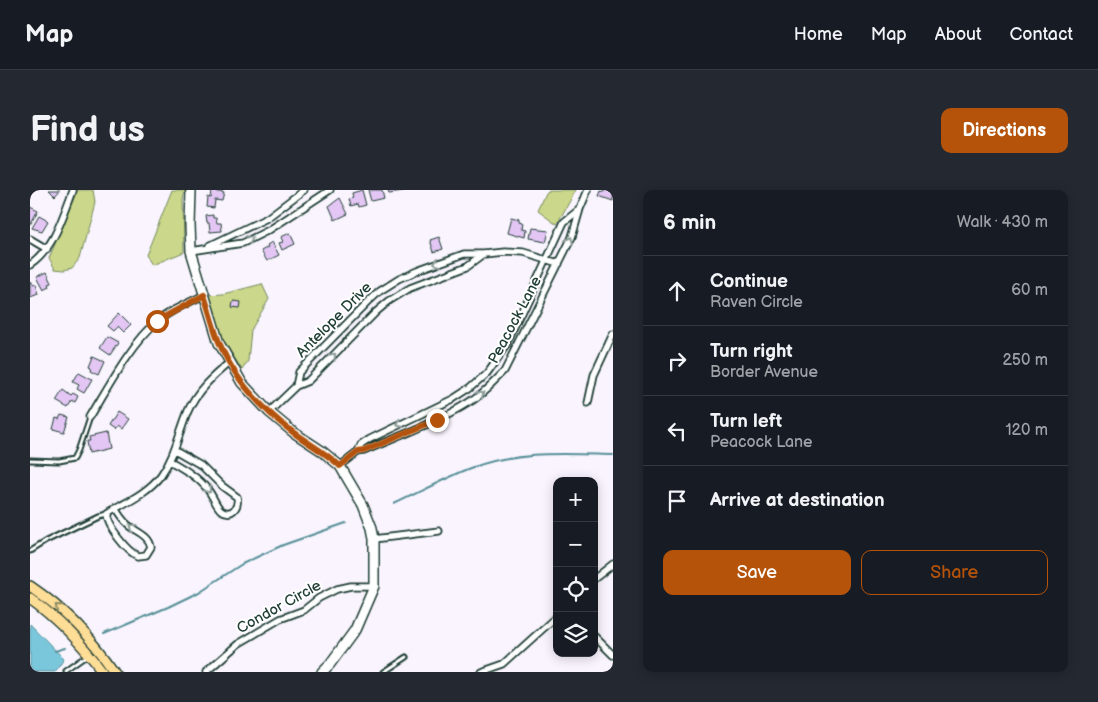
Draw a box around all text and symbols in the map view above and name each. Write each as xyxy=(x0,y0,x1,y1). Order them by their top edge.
text: Map xyxy=(25,20,73,49)
text: Home xyxy=(794,24,843,45)
text: Map xyxy=(871,24,907,45)
text: About xyxy=(935,24,982,45)
text: Contact xyxy=(1010,24,1073,45)
button: Directions xyxy=(941,108,1068,153)
text: Find us xyxy=(30,109,145,152)
text: 6 min xyxy=(663,210,716,235)
text: Walk · 430 m xyxy=(957,213,1048,232)
one-way arrow xyxy=(245,235,254,245)
one-way arrow xyxy=(564,236,575,245)
one-way arrow xyxy=(433,257,442,268)
text: Continue xyxy=(710,270,788,293)
street label: Peacock Lane xyxy=(484,273,546,367)
icon: ahead xyxy=(663,277,691,305)
street label: Antelope Drive xyxy=(292,278,376,362)
text: 60 m xyxy=(1011,281,1048,300)
text: Raven Circle xyxy=(710,293,803,312)
route start xyxy=(146,310,169,333)
text: Turn right xyxy=(710,340,793,363)
icon: right xyxy=(663,347,691,375)
text: 250 m xyxy=(1002,351,1048,370)
one-way arrow xyxy=(327,353,336,362)
text: Border Avenue xyxy=(710,363,818,382)
one-way arrow xyxy=(475,391,484,399)
route end xyxy=(426,409,449,432)
text: Turn left xyxy=(710,410,782,433)
icon: left xyxy=(663,417,691,445)
one-way arrow xyxy=(395,418,404,429)
text: 120 m xyxy=(1005,421,1048,440)
text: Peacock Lane xyxy=(710,433,813,452)
map controls xyxy=(553,477,598,657)
button: + xyxy=(553,477,598,522)
one-way arrow xyxy=(202,485,211,494)
icon: arrive xyxy=(663,487,691,515)
text: Arrive at destination xyxy=(710,489,885,512)
button: − xyxy=(553,522,598,567)
one-way arrow xyxy=(129,525,138,533)
button: Save xyxy=(663,550,851,595)
button: Share xyxy=(861,550,1048,595)
button: locate xyxy=(553,567,598,612)
street label: Condor Circle xyxy=(233,576,325,638)
one-way arrow xyxy=(54,604,63,613)
button: layers xyxy=(553,612,598,657)

